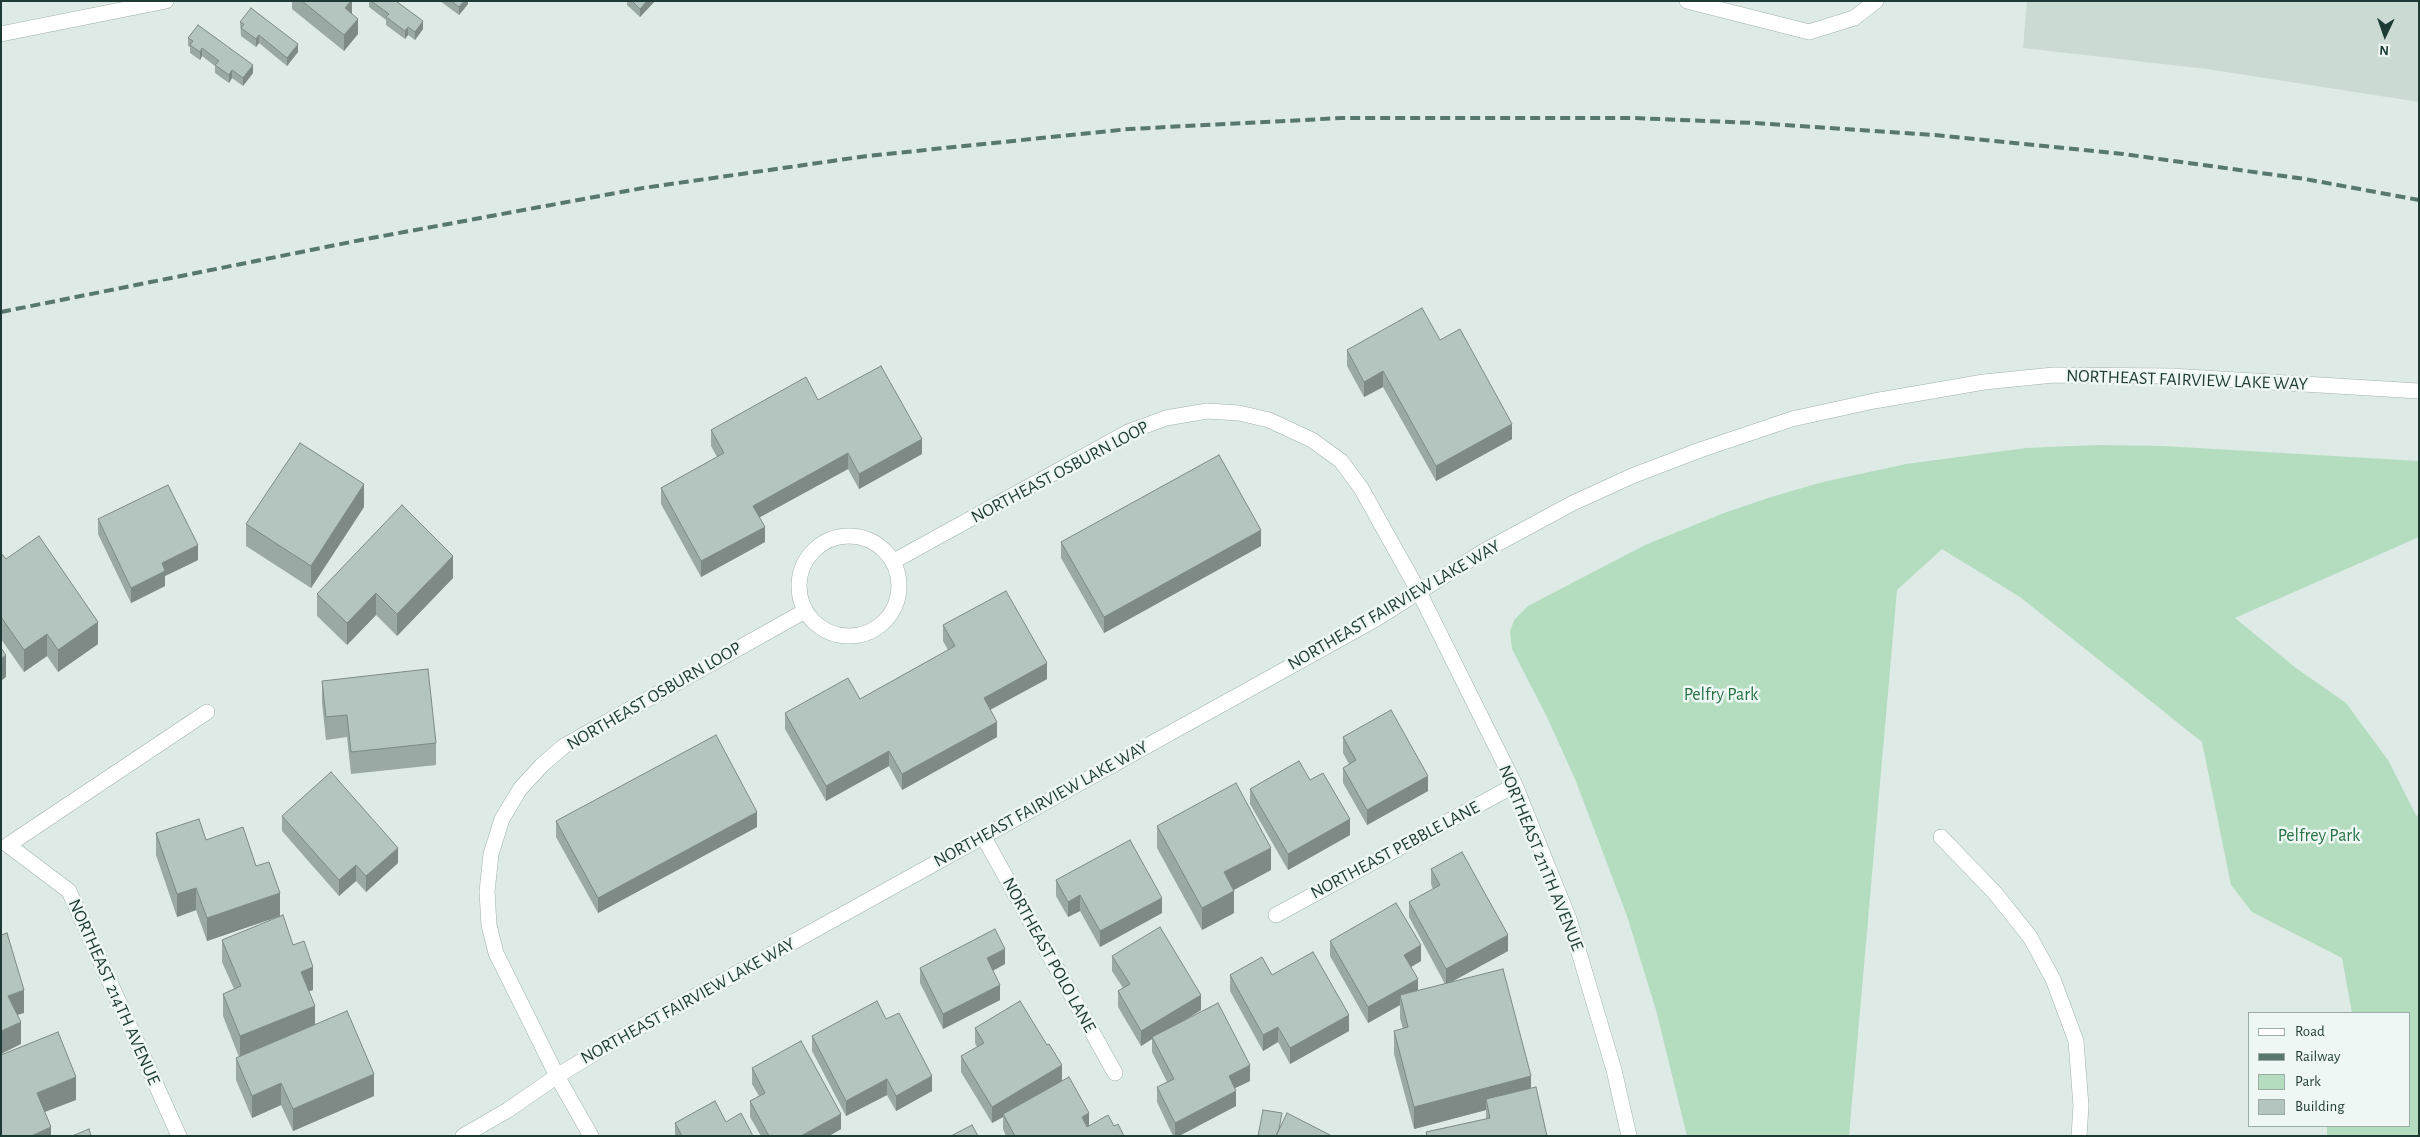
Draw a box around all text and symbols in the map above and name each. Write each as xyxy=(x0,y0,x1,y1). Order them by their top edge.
north arrow xyxy=(2360,10,2410,60)
text: N xyxy=(2379,43,2389,57)
street label: NORTHEAST FAIRVIEW LAKE WAY xyxy=(2066,365,2308,395)
street label: NORTHEAST OSBURN LOOP xyxy=(967,416,1153,528)
street label: NORTHEAST FAIRVIEW LAKE WAY xyxy=(1284,535,1504,675)
street label: NORTHEAST OSBURN LOOP xyxy=(563,637,745,755)
park label: Pelfry Park xyxy=(1684,684,1758,706)
street label: NORTHEAST FAIRVIEW LAKE WAY xyxy=(930,736,1152,872)
street label: NORTHEAST 211TH AVENUE xyxy=(1494,762,1588,954)
street label: NORTHEAST PEBBLE LANE xyxy=(1307,796,1483,904)
park label: Pelfrey Park xyxy=(2278,825,2360,847)
street label: NORTHEAST POLO LANE xyxy=(997,874,1101,1036)
street label: NORTHEAST 214TH AVENUE xyxy=(63,896,165,1088)
street label: NORTHEAST FAIRVIEW LAKE WAY xyxy=(577,933,799,1069)
legend xyxy=(2248,1012,2410,1127)
text: Road xyxy=(2295,1024,2325,1039)
text: Railway xyxy=(2295,1049,2340,1064)
text: Park xyxy=(2295,1074,2321,1089)
text: Building xyxy=(2295,1099,2345,1114)

